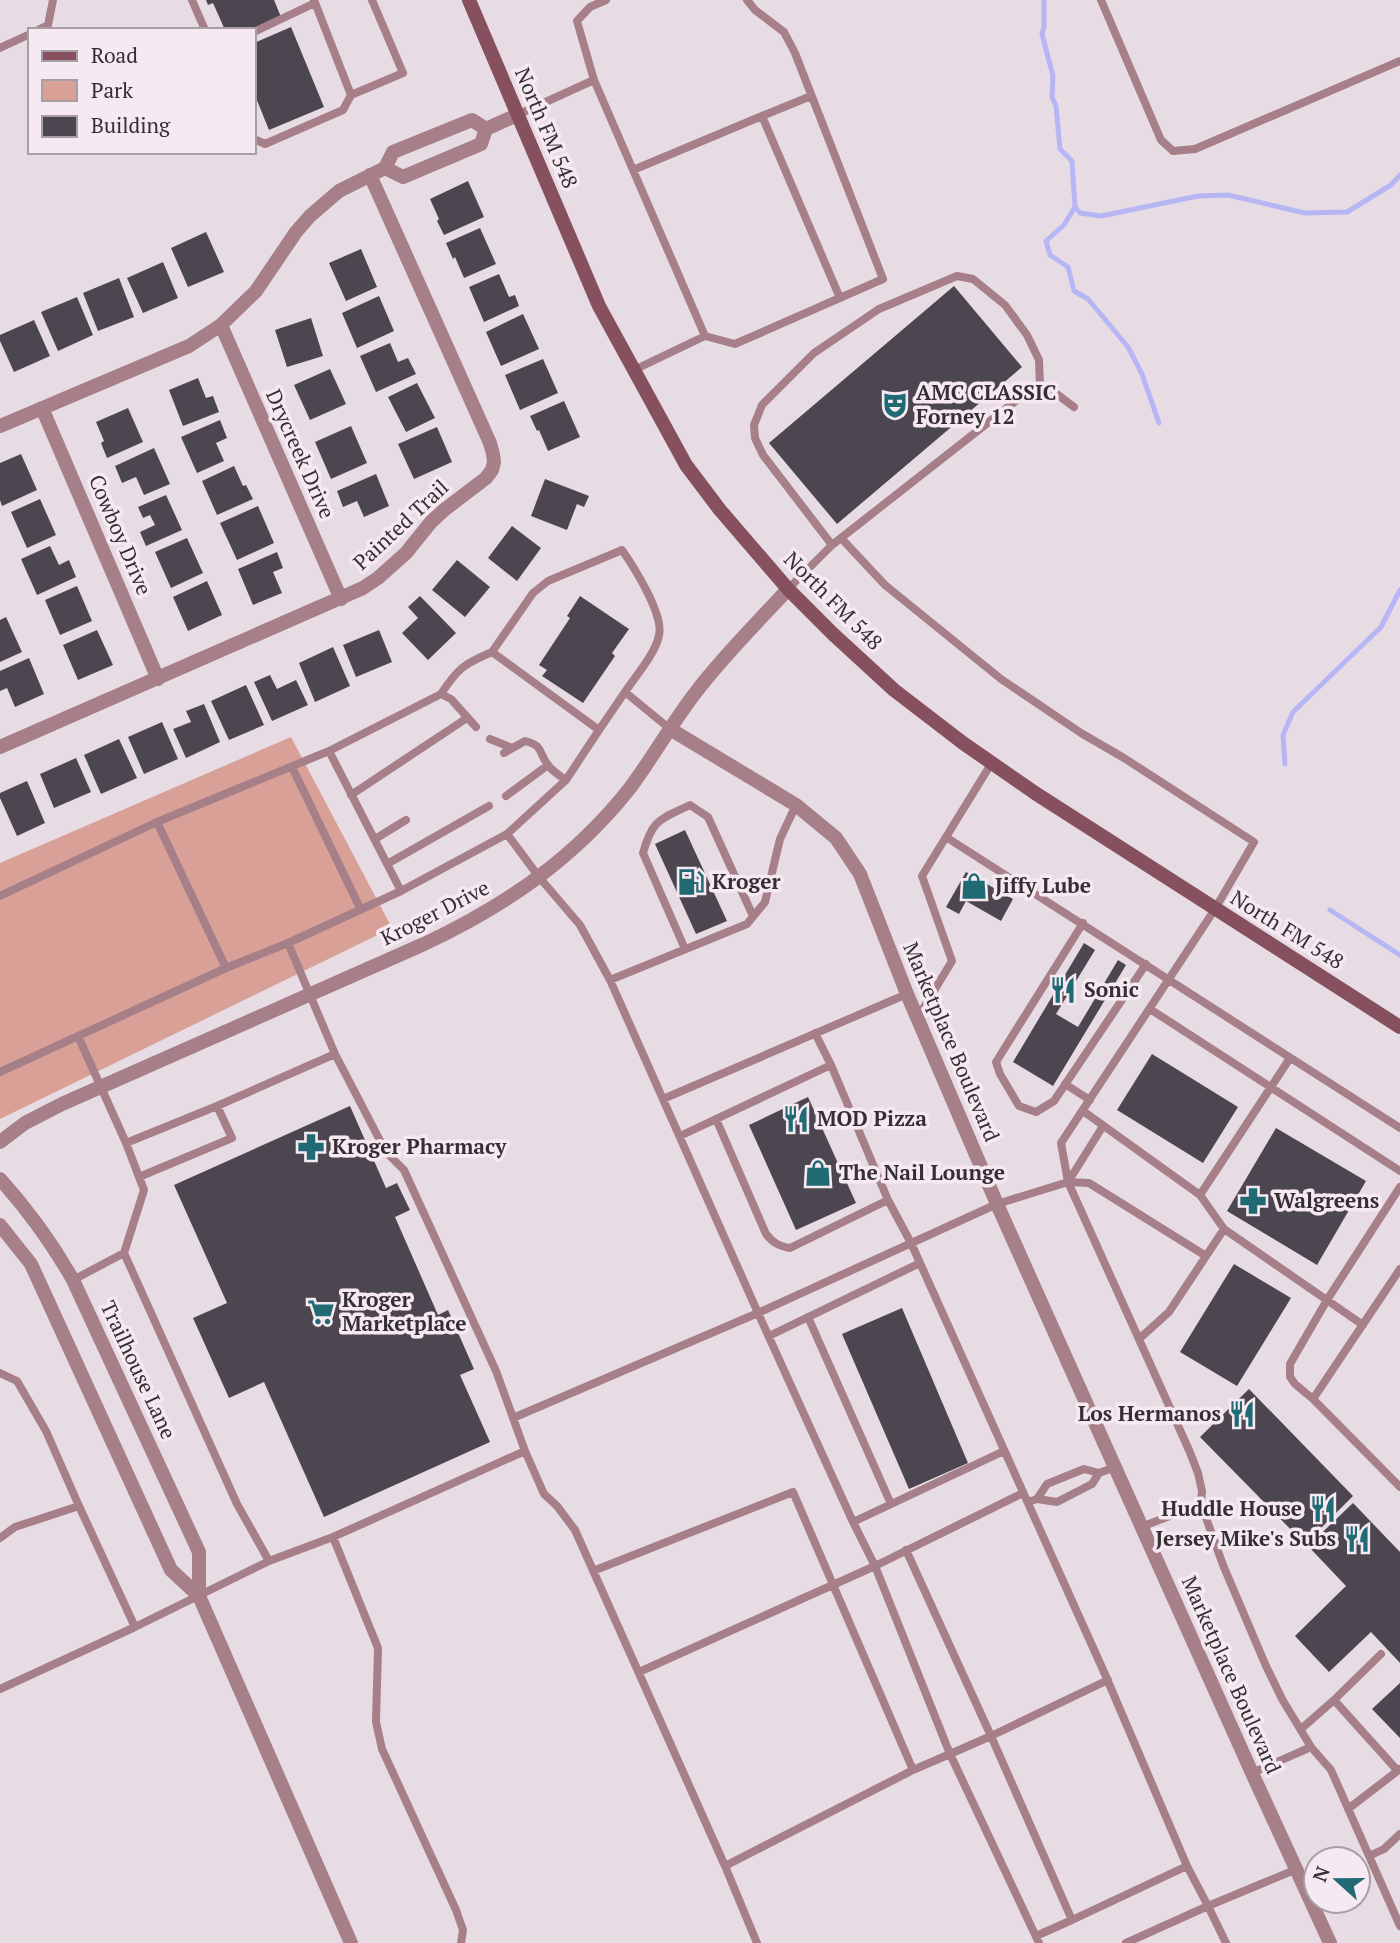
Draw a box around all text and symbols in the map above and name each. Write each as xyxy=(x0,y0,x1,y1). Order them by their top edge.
legend xyxy=(28,28,256,154)
text: Road xyxy=(91,41,138,69)
street label: North FM 548 xyxy=(509,63,585,192)
text: Park xyxy=(91,76,133,104)
text: Building xyxy=(91,111,171,139)
place label: AMC CLASSIC Forney 12 xyxy=(916,378,1056,430)
street label: Drycreek Drive xyxy=(260,385,342,523)
theatre icon: AMC CLASSIC Forney 12 xyxy=(880,390,910,420)
street label: Cowboy Drive xyxy=(83,470,159,599)
street label: Painted Trail xyxy=(347,473,454,576)
street label: North FM 548 xyxy=(778,545,889,656)
fuel station icon: Kroger xyxy=(676,867,706,897)
place label: Kroger xyxy=(712,867,781,895)
shop icon: Jiffy Lube xyxy=(959,871,989,901)
place label: Jiffy Lube xyxy=(995,871,1091,899)
street label: Kroger Drive xyxy=(376,873,494,951)
street label: North FM 548 xyxy=(1226,883,1349,975)
street label: Marketplace Boulevard xyxy=(897,938,1007,1146)
restaurant icon: Sonic xyxy=(1048,975,1078,1005)
place label: Sonic xyxy=(1084,975,1139,1003)
restaurant icon: MOD Pizza xyxy=(781,1104,811,1134)
place label: MOD Pizza xyxy=(817,1104,927,1132)
pharmacy icon: Kroger Pharmacy xyxy=(296,1132,326,1162)
place label: Kroger Pharmacy xyxy=(332,1132,507,1160)
shop icon: The Nail Lounge xyxy=(803,1158,833,1188)
place label: The Nail Lounge xyxy=(839,1158,1005,1186)
pharmacy icon: Walgreens xyxy=(1238,1186,1268,1216)
place label: Walgreens xyxy=(1274,1186,1379,1214)
place label: Kroger Marketplace xyxy=(342,1285,466,1337)
street label: Trailhouse Lane xyxy=(95,1296,183,1443)
supermarket icon: Kroger Marketplace xyxy=(306,1297,336,1327)
place label: Los Hermanos xyxy=(1078,1399,1221,1427)
restaurant icon: Los Hermanos xyxy=(1227,1399,1257,1429)
place label: Huddle House xyxy=(1161,1494,1302,1522)
restaurant icon: Huddle House xyxy=(1308,1494,1338,1524)
place label: Jersey Mike's Subs xyxy=(1155,1524,1336,1552)
restaurant icon: Jersey Mike's Subs xyxy=(1342,1524,1372,1554)
street label: Marketplace Boulevard xyxy=(1176,1571,1288,1778)
north arrow xyxy=(1302,1845,1372,1915)
text: N xyxy=(1306,1862,1335,1885)

